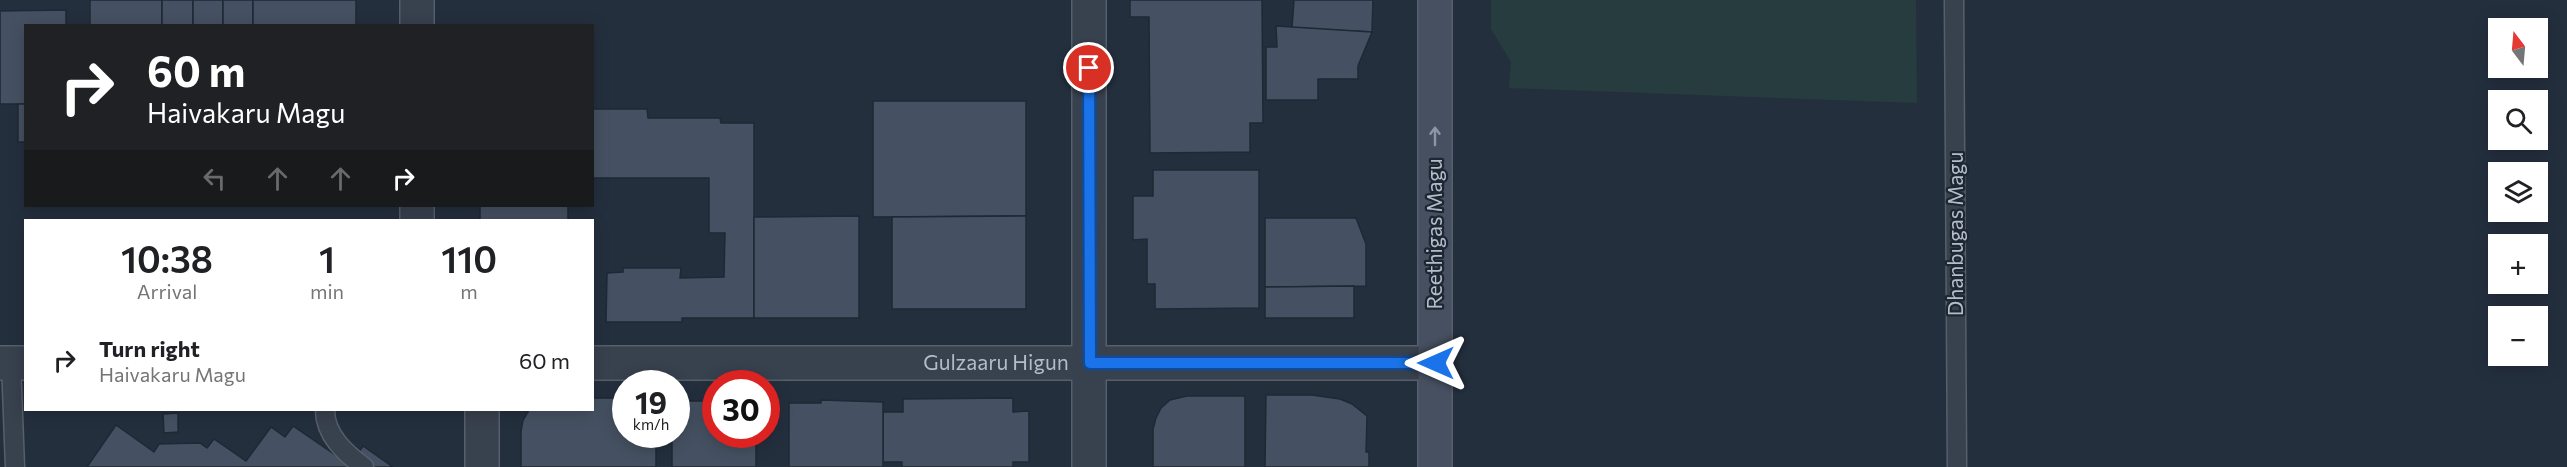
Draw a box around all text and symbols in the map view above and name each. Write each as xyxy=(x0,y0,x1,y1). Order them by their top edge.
north arrow xyxy=(2488,18,2548,78)
map controls xyxy=(2488,18,2548,366)
pin xyxy=(1063,42,1114,93)
text: 60 m xyxy=(147,44,246,96)
icon: right xyxy=(48,48,126,126)
icon: arrive xyxy=(1072,51,1105,84)
button: search xyxy=(2488,90,2548,150)
text: Haivakaru Magu xyxy=(147,96,345,129)
one-way arrow xyxy=(1429,126,1441,146)
street label: Dhanbugas Magu xyxy=(1942,152,1967,316)
street label: Reethigas Magu xyxy=(1421,158,1446,310)
icon: left xyxy=(198,162,231,195)
icon: ahead xyxy=(261,162,294,195)
icon: ahead xyxy=(324,162,357,195)
icon: right xyxy=(387,162,420,195)
button: layers xyxy=(2488,162,2548,222)
button: + xyxy=(2488,234,2548,294)
text: 10:38 xyxy=(121,236,213,280)
text: 1 xyxy=(319,236,335,280)
text: 110 xyxy=(441,236,497,280)
text: Arrival xyxy=(137,279,197,303)
text: min xyxy=(310,279,344,303)
text: m xyxy=(460,279,478,303)
button: − xyxy=(2488,306,2548,366)
position arrow xyxy=(1404,331,1468,395)
text: Turn right xyxy=(99,335,200,362)
icon: right xyxy=(48,344,81,377)
text: 60 m xyxy=(519,347,570,374)
street label: Gulzaaru Higun xyxy=(923,349,1069,374)
text: Haivakaru Magu xyxy=(99,362,246,386)
speed limit sign: 30 xyxy=(702,370,780,448)
text: 19 xyxy=(635,383,667,420)
text: km/h xyxy=(633,415,669,433)

